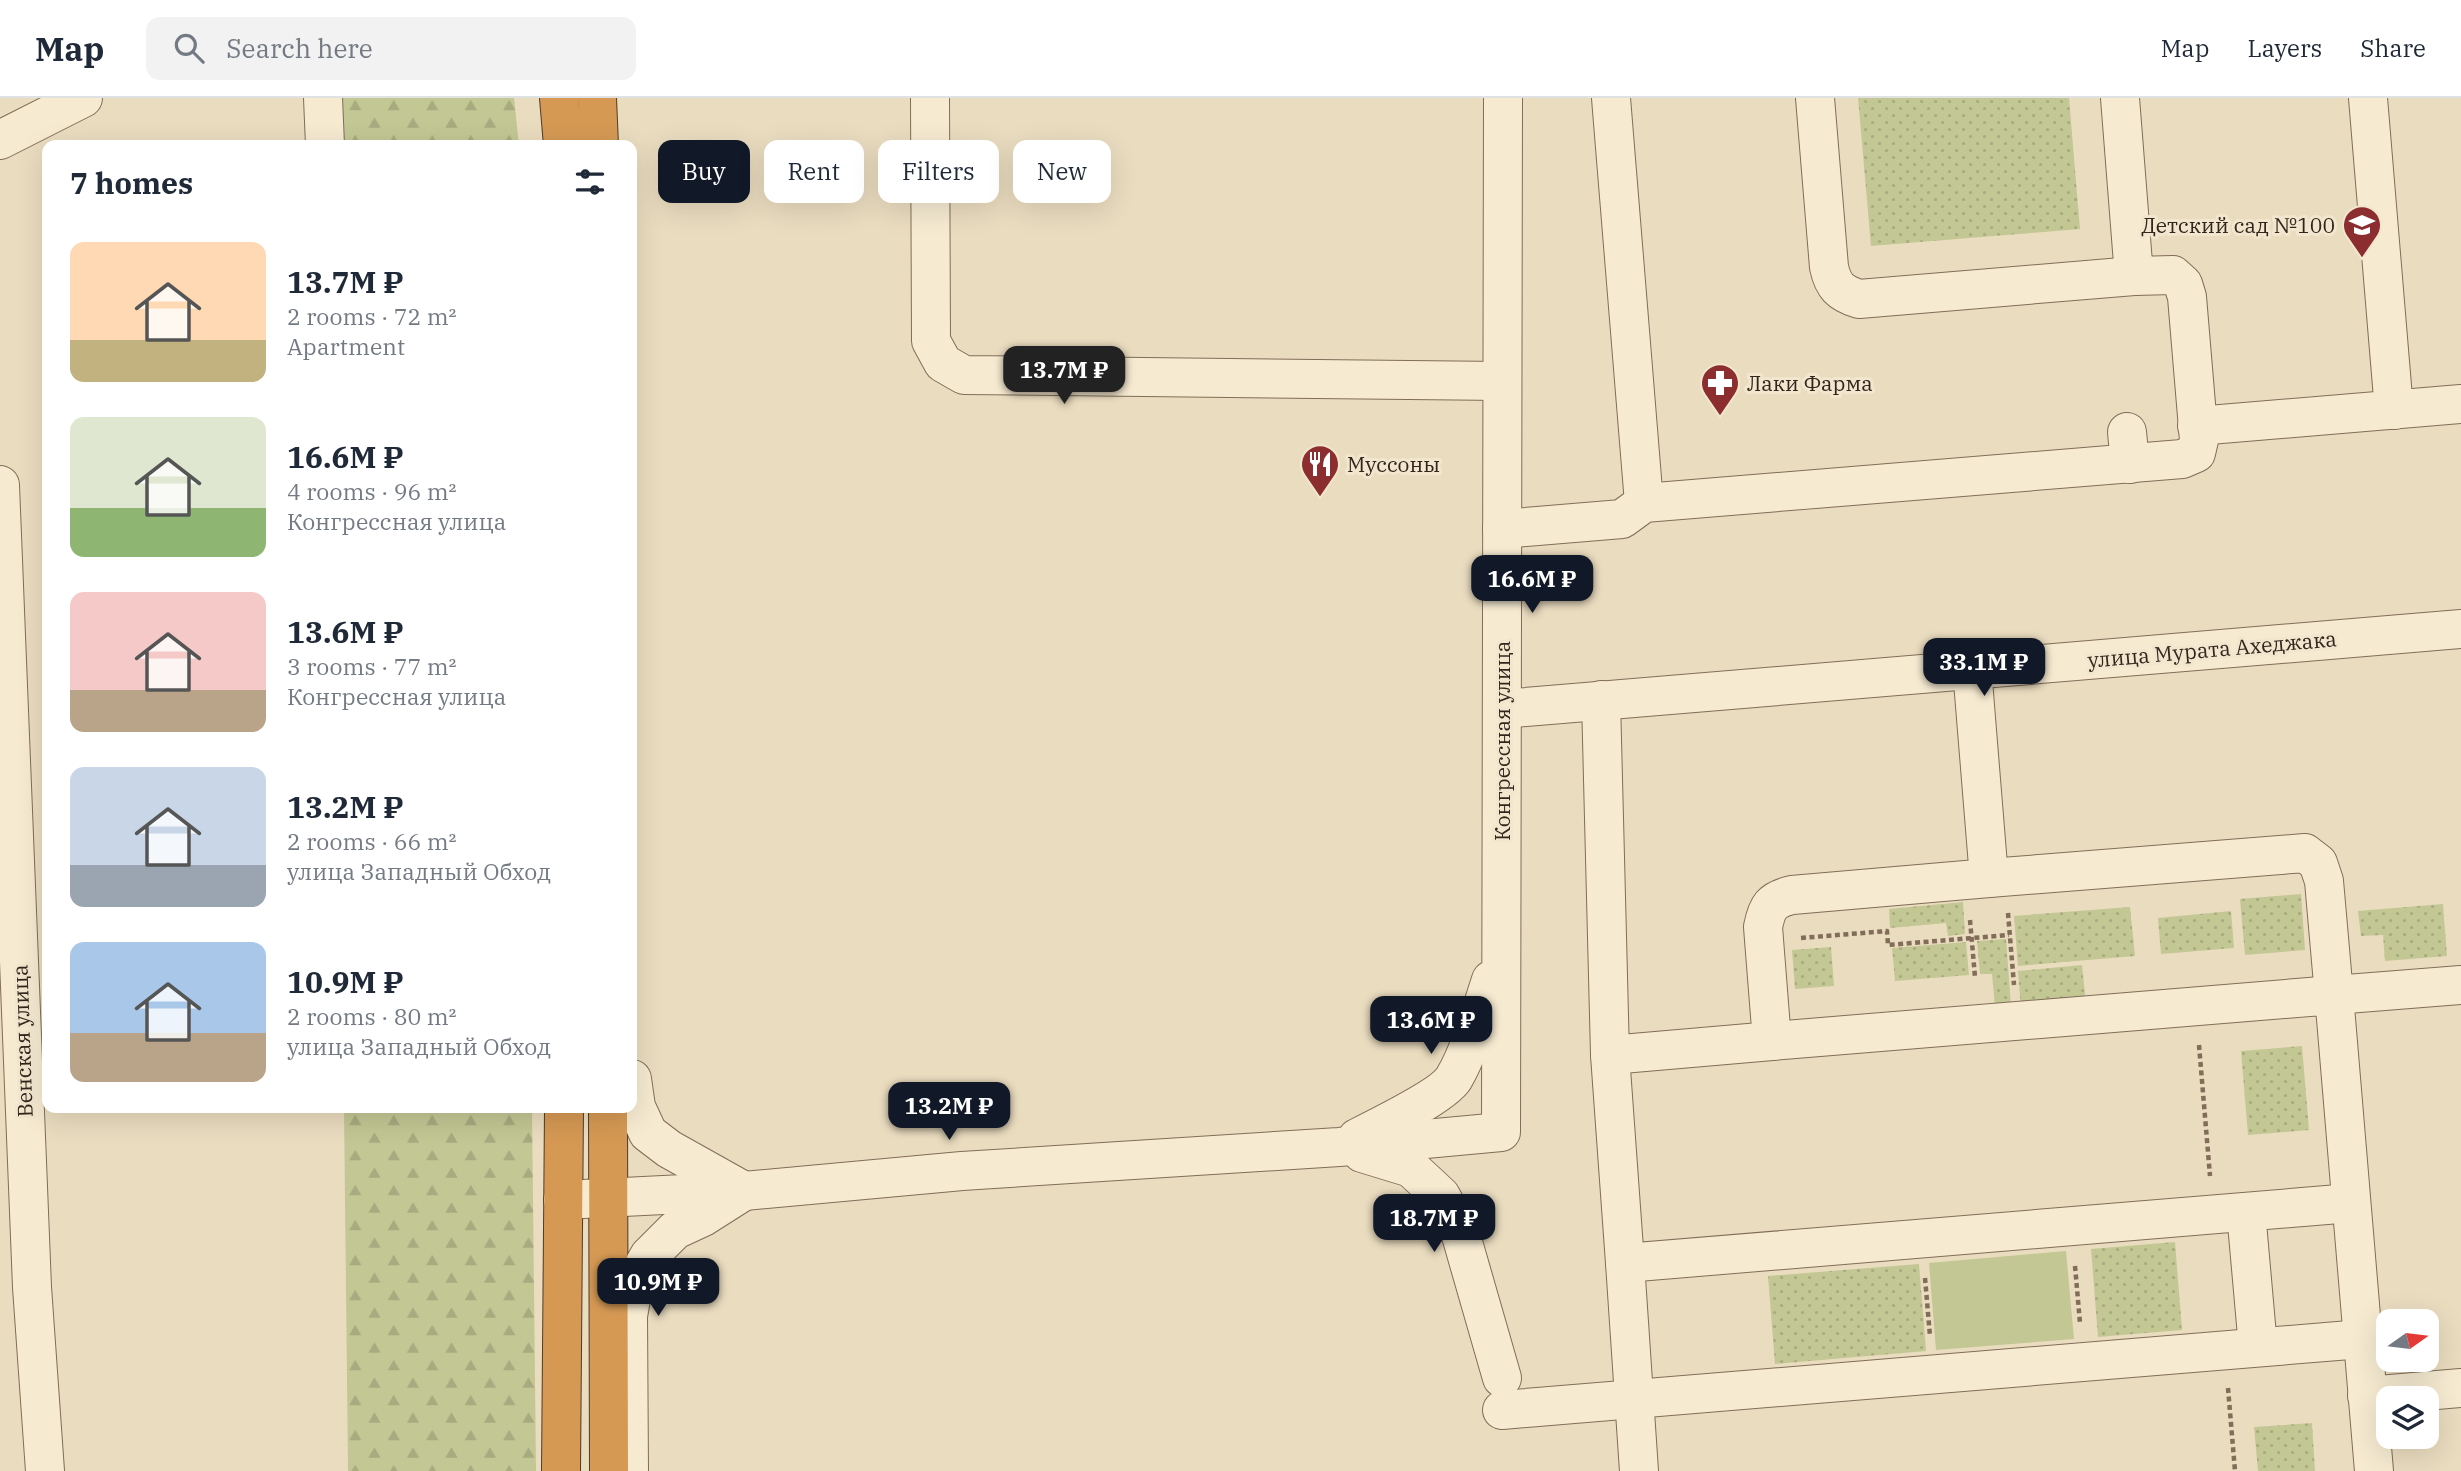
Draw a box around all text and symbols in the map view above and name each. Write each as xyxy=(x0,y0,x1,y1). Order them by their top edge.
search box xyxy=(146,17,636,80)
text: Map xyxy=(35,27,104,70)
icon: search xyxy=(170,29,208,67)
text: Search here xyxy=(226,31,373,65)
text: Map xyxy=(2161,32,2209,64)
text: Layers xyxy=(2247,32,2322,64)
text: Share xyxy=(2360,32,2426,64)
chip: Buy xyxy=(658,140,750,203)
chip: Rent xyxy=(764,140,864,203)
chip: Filters xyxy=(878,140,999,203)
chip: New xyxy=(1013,140,1111,203)
text: 7 homes xyxy=(70,163,193,202)
icon: filters xyxy=(571,163,609,201)
school or university icon: Детский сад №100 xyxy=(2341,204,2383,259)
place label: Детский сад №100 xyxy=(2142,211,2335,239)
text: 13.7M ₽ xyxy=(287,262,404,301)
icon: home xyxy=(126,270,210,354)
text: 2 rooms · 72 m² xyxy=(287,301,457,331)
text: Apartment xyxy=(287,331,405,361)
pin: 13.7M ₽ xyxy=(999,346,1129,406)
text: 13.7M ₽ xyxy=(1019,354,1109,384)
pharmacy icon: Лаки Фарма xyxy=(1699,362,1741,417)
place label: Лаки Фарма xyxy=(1747,369,1873,397)
text: 16.6M ₽ xyxy=(287,437,404,476)
restaurant icon: Муссоны xyxy=(1299,443,1341,498)
icon: home xyxy=(126,445,210,529)
place label: Муссоны xyxy=(1347,450,1440,478)
text: 4 rooms · 96 m² xyxy=(287,476,457,506)
text: Конгрессная улица xyxy=(287,506,506,536)
pin: 16.6M ₽ xyxy=(1467,556,1597,615)
text: 16.6M ₽ xyxy=(1487,563,1577,593)
text: 13.6M ₽ xyxy=(287,612,404,651)
icon: home xyxy=(126,620,210,704)
street label: улица Мурата Ахеджака xyxy=(2086,624,2338,674)
pin: 33.1M ₽ xyxy=(1919,638,2049,698)
street label: Конгрессная улица xyxy=(1488,641,1516,841)
text: 33.1M ₽ xyxy=(1939,646,2029,676)
text: 3 rooms · 77 m² xyxy=(287,651,457,681)
text: Конгрессная улица xyxy=(287,681,506,711)
text: 13.2M ₽ xyxy=(287,787,404,826)
icon: home xyxy=(126,795,210,879)
text: 2 rooms · 66 m² xyxy=(287,826,457,856)
text: улица Западный Обход xyxy=(287,856,551,886)
text: 10.9M ₽ xyxy=(287,962,404,1001)
street label: Венская улица xyxy=(5,964,39,1118)
icon: home xyxy=(126,970,210,1054)
pin: 13.6M ₽ xyxy=(1366,996,1496,1056)
text: 2 rooms · 80 m² xyxy=(287,1001,457,1031)
text: 13.6M ₽ xyxy=(1386,1004,1476,1034)
text: улица Западный Обход xyxy=(287,1031,551,1061)
pin: 13.2M ₽ xyxy=(884,1082,1014,1142)
text: 13.2M ₽ xyxy=(904,1090,994,1120)
pin: 18.7M ₽ xyxy=(1369,1194,1499,1254)
text: 18.7M ₽ xyxy=(1389,1202,1479,1232)
pin: 10.9M ₽ xyxy=(593,1258,723,1318)
text: 10.9M ₽ xyxy=(613,1266,703,1296)
north arrow xyxy=(2376,1309,2440,1372)
map controls xyxy=(2376,1309,2439,1449)
button: layers xyxy=(2376,1386,2439,1449)

